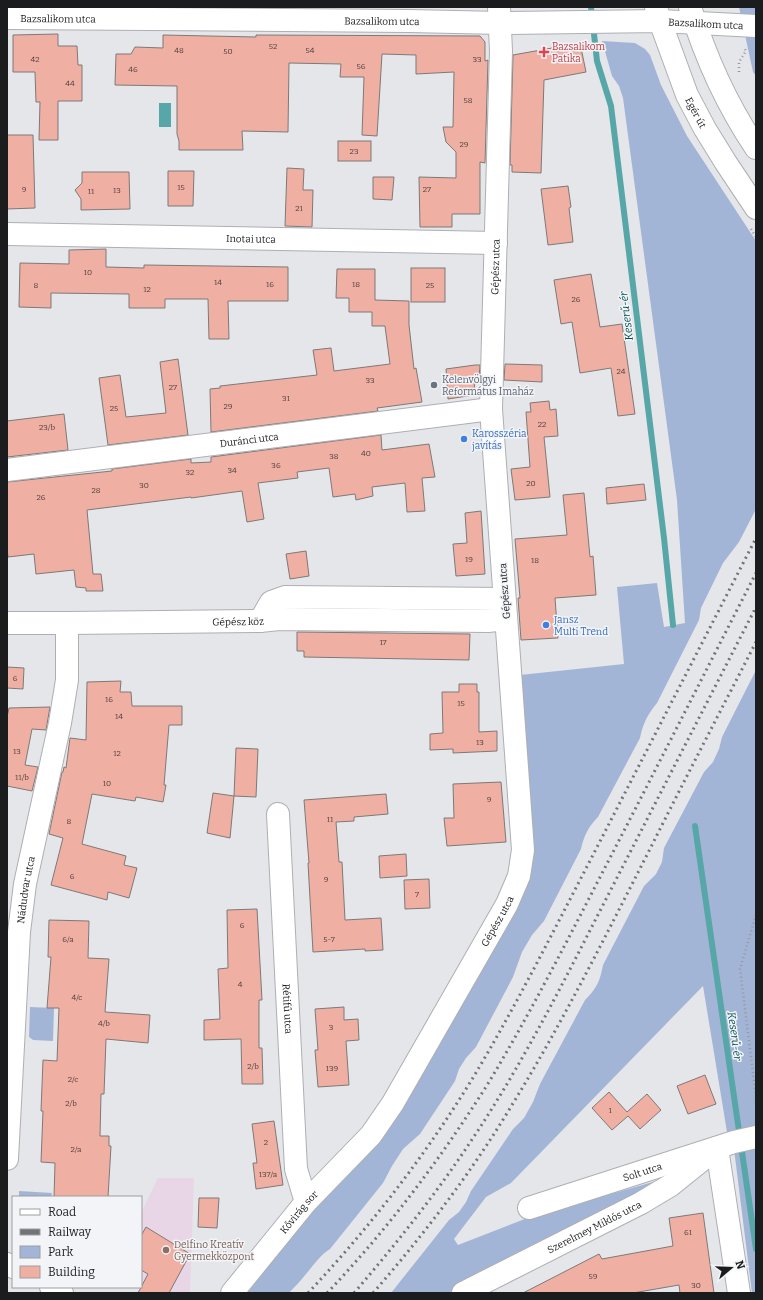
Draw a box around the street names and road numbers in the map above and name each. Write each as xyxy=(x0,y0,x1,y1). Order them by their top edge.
street label: Bazsalikom utca xyxy=(20,13,96,26)
street label: Bazsalikom utca xyxy=(344,16,420,28)
street label: Bazsalikom utca xyxy=(668,16,744,32)
street label: Egér út xyxy=(682,95,709,131)
street label: Inotai utca xyxy=(226,233,276,246)
street label: Gépész utca xyxy=(489,238,503,295)
street label: Duránci utca xyxy=(219,431,280,450)
street label: Gépész utca xyxy=(497,562,513,619)
street label: Gépész köz xyxy=(212,616,265,628)
street label: Nádudvar utca xyxy=(15,855,38,924)
street label: Gépész utca xyxy=(479,894,517,949)
street label: Rétifű utca xyxy=(280,983,294,1035)
street label: Solt utca xyxy=(622,1160,664,1184)
street label: Kővirág sor xyxy=(278,1188,321,1236)
street label: Szerelmey Miklós utca xyxy=(546,1199,644,1256)

